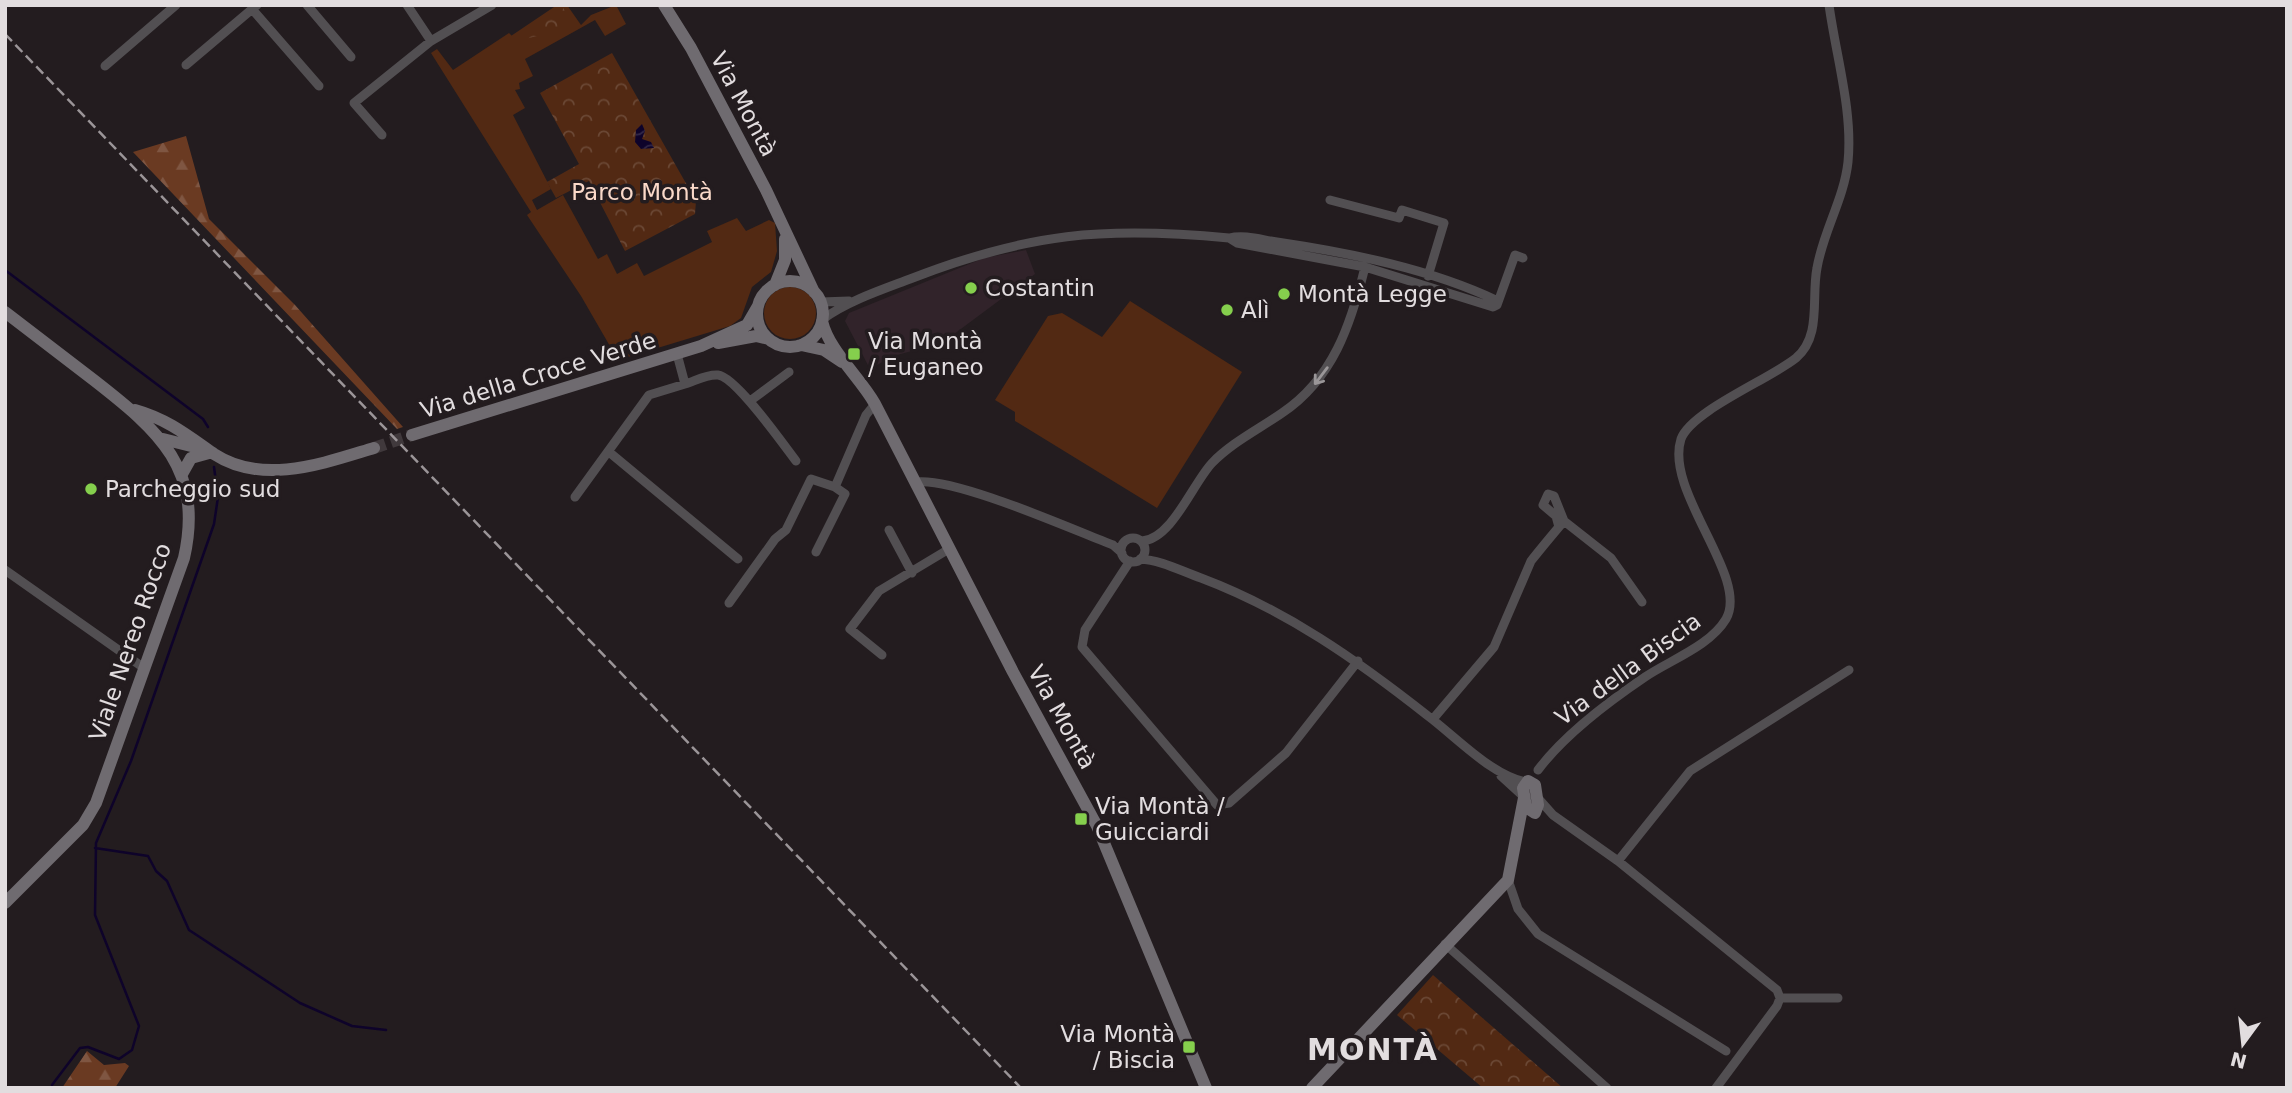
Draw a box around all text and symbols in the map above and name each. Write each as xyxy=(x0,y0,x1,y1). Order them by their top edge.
street label: Via Montà xyxy=(706,47,782,161)
park label: Parco Montà xyxy=(571,179,713,205)
place label: Costantin xyxy=(985,275,1095,301)
marker: Costantin xyxy=(963,280,979,296)
place label: Montà Legge xyxy=(1298,281,1447,307)
marker: Montà Legge xyxy=(1276,286,1292,302)
place label: Alì xyxy=(1241,297,1270,323)
marker: Alì xyxy=(1219,302,1235,318)
street label: Via della Croce Verde xyxy=(417,327,659,423)
place label: Via Montà / Euganeo xyxy=(868,328,984,380)
marker: Via Montà / Euganeo xyxy=(846,346,862,362)
one-way arrow xyxy=(1313,366,1328,384)
place label: Parcheggio sud xyxy=(105,476,280,502)
marker: Parcheggio sud xyxy=(83,481,99,497)
street label: Viale Nereo Rocco xyxy=(84,540,176,744)
street label: Via della Biscia xyxy=(1550,608,1706,730)
street label: Via Montà xyxy=(1023,661,1101,773)
place label: Via Montà / Guicciardi xyxy=(1095,793,1225,845)
marker: Via Montà / Guicciardi xyxy=(1073,811,1089,827)
north arrow xyxy=(2208,1009,2278,1079)
place label: Via Montà / Biscia xyxy=(1060,1021,1175,1073)
district label: MONTÀ xyxy=(1307,1032,1439,1067)
marker: Via Montà / Biscia xyxy=(1181,1039,1197,1055)
text: N xyxy=(2228,1048,2249,1073)

